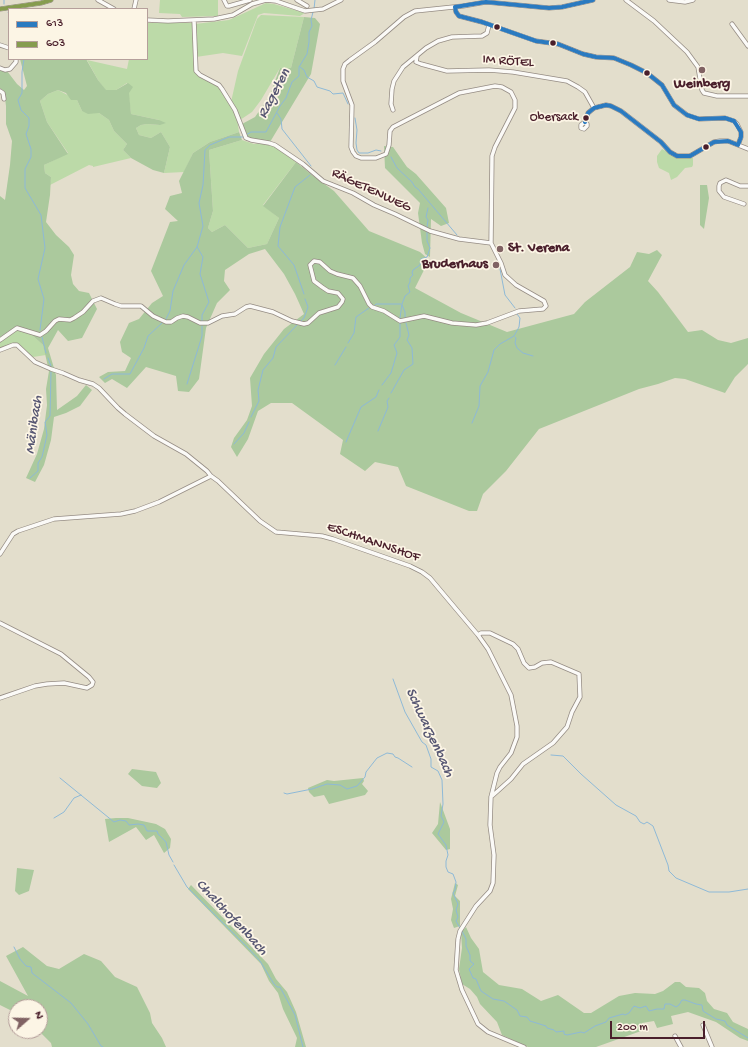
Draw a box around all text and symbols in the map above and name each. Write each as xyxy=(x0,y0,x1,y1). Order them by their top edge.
legend xyxy=(8,8,148,60)
text: 613 xyxy=(46,17,63,31)
unlabelled marker xyxy=(492,22,502,32)
text: 603 xyxy=(46,37,65,51)
unlabelled marker xyxy=(548,38,558,48)
street label: IM RÖTEL xyxy=(482,52,534,72)
marker: Weinberg xyxy=(697,65,707,75)
water label: Rageten xyxy=(255,66,295,122)
unlabelled marker xyxy=(642,68,652,78)
place label: Weinberg xyxy=(674,77,730,93)
place label: Obersack xyxy=(530,110,578,126)
marker: Obersack xyxy=(581,113,591,123)
unlabelled marker xyxy=(701,142,711,152)
street label: RÄGETENWEG xyxy=(329,165,413,217)
place label: St. Verena xyxy=(508,241,570,257)
marker: St. Verena xyxy=(495,244,505,254)
place label: Bruderhaus xyxy=(422,257,488,273)
marker: Bruderhaus xyxy=(491,260,501,270)
water label: Mänibach xyxy=(22,395,48,455)
street label: ESCHMANNSHOF xyxy=(324,519,422,567)
water label: Schwarzenbach xyxy=(401,686,457,780)
water label: Chalchofenbach xyxy=(191,876,271,960)
north arrow xyxy=(8,999,48,1039)
text: N xyxy=(31,1010,45,1021)
scale bar xyxy=(612,1013,707,1039)
text: 200 m xyxy=(617,1021,648,1035)

